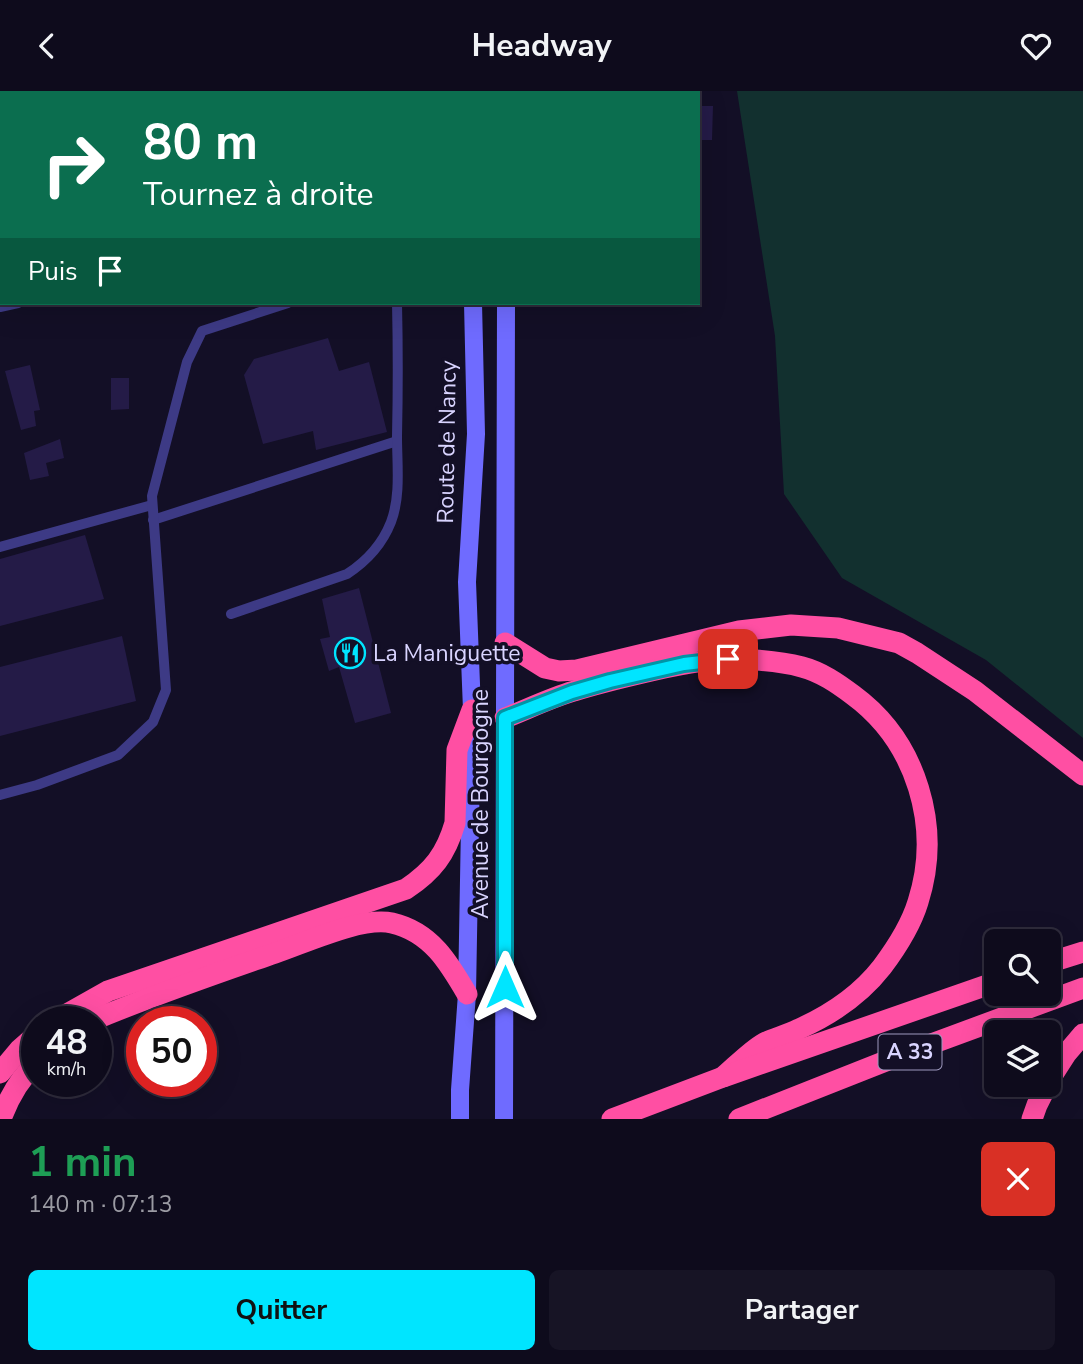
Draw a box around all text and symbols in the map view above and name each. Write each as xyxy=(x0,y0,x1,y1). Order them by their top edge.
text: Headway xyxy=(472,24,611,67)
icon: back xyxy=(28,27,66,65)
icon: heart xyxy=(1017,27,1055,65)
text: 80 m xyxy=(143,109,258,176)
icon: right xyxy=(28,119,119,210)
text: Tournez à droite xyxy=(143,173,374,216)
icon: arrive xyxy=(91,252,129,290)
text: Puis xyxy=(28,254,77,289)
street label: Route de Nancy xyxy=(430,360,464,524)
pin xyxy=(698,629,758,689)
restaurant icon: La Maniguette xyxy=(333,636,367,670)
place label: La Maniguette xyxy=(373,638,520,669)
icon: arrive xyxy=(709,640,747,678)
street label: Avenue de Bourgogne xyxy=(465,689,496,919)
map controls xyxy=(984,929,1061,1097)
button: search xyxy=(984,929,1061,1006)
position arrow xyxy=(468,950,542,1024)
speed limit sign: 50 xyxy=(126,1006,217,1097)
text: 48 xyxy=(45,1019,88,1066)
button: layers xyxy=(984,1020,1061,1097)
road number: A 33 xyxy=(878,1035,942,1069)
text: km/h xyxy=(47,1057,86,1081)
text: 1 min xyxy=(28,1134,137,1191)
button: close xyxy=(981,1142,1055,1216)
text: 140 m · 07:13 xyxy=(28,1189,173,1220)
button: Quitter xyxy=(28,1270,535,1350)
button: Partager xyxy=(549,1270,1055,1350)

